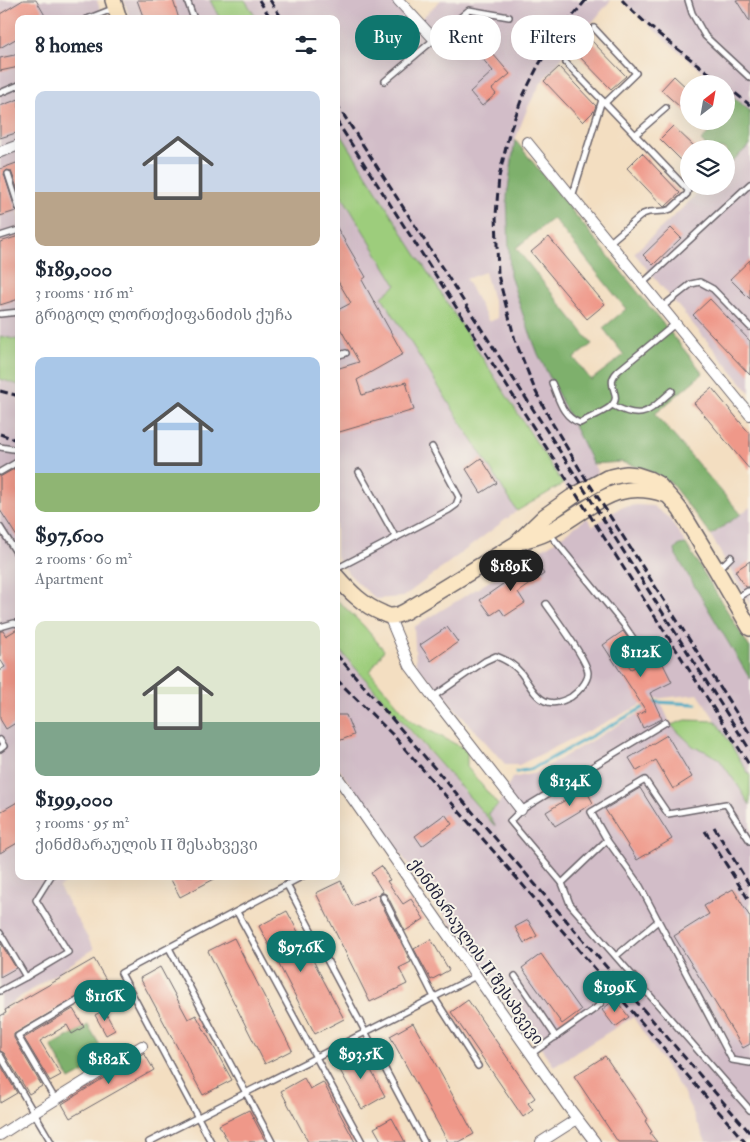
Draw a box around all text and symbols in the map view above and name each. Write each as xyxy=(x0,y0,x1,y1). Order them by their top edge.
chip: Buy xyxy=(355,15,420,60)
chip: Rent xyxy=(430,15,501,60)
chip: Filters xyxy=(511,15,594,60)
icon: filters xyxy=(292,31,320,59)
text: 8 homes xyxy=(35,32,103,59)
north arrow xyxy=(680,75,735,130)
map controls xyxy=(680,75,735,195)
icon: home xyxy=(133,123,223,213)
button: layers xyxy=(680,140,735,195)
text: $189,000 xyxy=(35,256,112,283)
text: 3 rooms · 116 m² xyxy=(35,283,133,303)
text: გრიგოლ ლორთქიფანიძის ქუჩა xyxy=(35,305,293,325)
icon: home xyxy=(133,389,223,479)
text: $97,600 xyxy=(35,522,104,549)
text: 2 rooms · 60 m² xyxy=(35,549,132,569)
pin: $189K xyxy=(476,550,546,592)
text: $189K xyxy=(490,556,532,576)
text: Apartment xyxy=(35,569,103,589)
pin: $112K xyxy=(606,636,676,678)
text: $112K xyxy=(621,642,661,662)
icon: home xyxy=(133,653,223,743)
pin: $134K xyxy=(535,764,605,807)
text: $134K xyxy=(550,771,590,791)
text: $199,000 xyxy=(35,786,113,813)
text: 3 rooms · 95 m² xyxy=(35,813,129,833)
text: ქინძმარაულის II შესახვევი xyxy=(35,835,258,855)
street label: ქინძმარაულის II შესახვევი xyxy=(404,855,548,1049)
pin: $97.6K xyxy=(260,930,342,973)
text: $97.6K xyxy=(278,937,324,957)
pin: $199K xyxy=(580,970,650,1013)
text: $199K xyxy=(594,977,636,997)
pin: $116K xyxy=(70,980,140,1022)
text: $116K xyxy=(85,986,125,1006)
pin: $93.5K xyxy=(320,1038,402,1080)
pin: $182K xyxy=(74,1042,144,1085)
text: $93.5K xyxy=(339,1044,383,1064)
text: $182K xyxy=(88,1049,130,1069)

